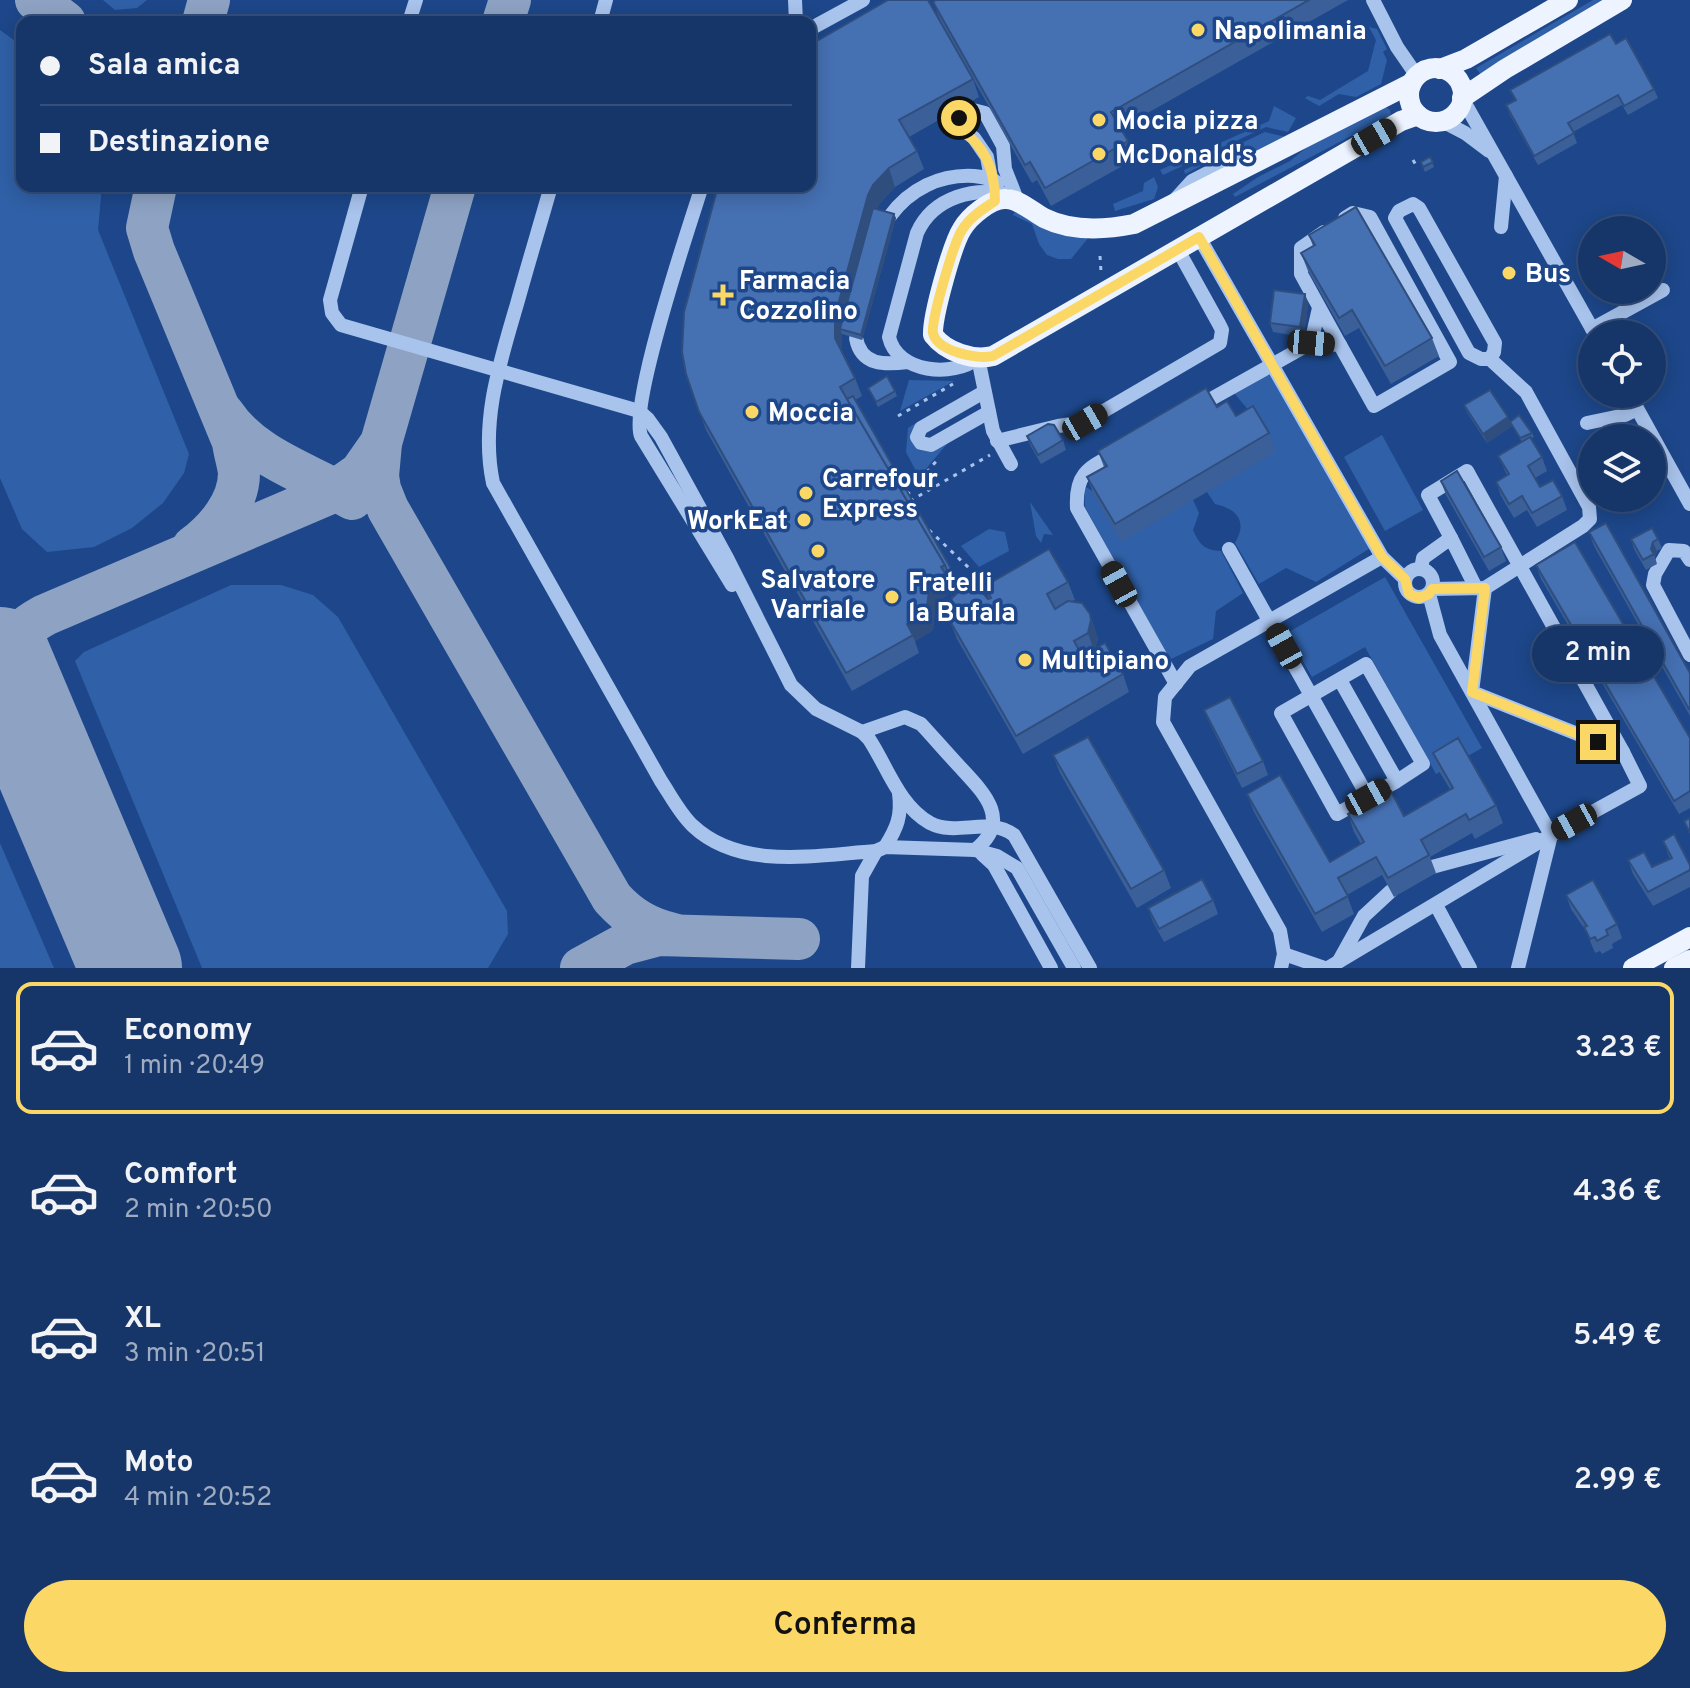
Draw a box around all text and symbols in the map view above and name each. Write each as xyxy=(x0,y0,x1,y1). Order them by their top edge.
place label: Napolimania xyxy=(1214,16,1367,49)
marker: Napolimania xyxy=(1189,21,1207,39)
text: Sala amica xyxy=(88,48,241,85)
route start xyxy=(941,100,977,136)
place label: Mocia pizza xyxy=(1115,106,1258,139)
marker: Mocia pizza xyxy=(1090,111,1108,129)
car xyxy=(1347,115,1401,159)
text: Destinazione xyxy=(88,125,270,162)
place label: McDonald's xyxy=(1115,140,1254,173)
marker: McDonald's xyxy=(1090,145,1108,163)
north arrow xyxy=(1578,216,1666,304)
map controls xyxy=(1578,216,1666,512)
place label: Bus xyxy=(1525,259,1571,292)
marker: Bus xyxy=(1500,264,1518,282)
place label: Farmacia Cozzolino xyxy=(739,266,858,329)
marker: Farmacia Cozzolino xyxy=(714,286,732,304)
button: locate xyxy=(1578,320,1666,408)
car xyxy=(1286,329,1336,357)
place label: Moccia xyxy=(768,398,854,431)
car xyxy=(1058,400,1112,444)
marker: Moccia xyxy=(743,403,761,421)
button: layers xyxy=(1578,424,1666,512)
place label: Carrefour Express xyxy=(822,464,938,527)
marker: Carrefour Express xyxy=(797,484,815,502)
place label: WorkEat xyxy=(687,506,788,539)
marker: WorkEat xyxy=(795,511,813,529)
marker: Salvatore Varriale xyxy=(809,542,827,560)
car xyxy=(1097,557,1141,611)
place label: Salvatore Varriale xyxy=(760,565,876,628)
place label: Fratelli la Bufala xyxy=(908,568,1016,631)
marker: Fratelli la Bufala xyxy=(883,588,901,606)
car xyxy=(1262,619,1306,673)
callout: 2 min xyxy=(1532,626,1664,682)
text: 2 min xyxy=(1564,637,1632,670)
place label: Multipiano xyxy=(1041,646,1169,679)
marker: Multipiano xyxy=(1016,651,1034,669)
route end xyxy=(1580,724,1616,760)
car xyxy=(1341,775,1395,819)
car xyxy=(1547,800,1601,844)
icon: car xyxy=(28,1012,100,1084)
text: Economy xyxy=(124,1013,252,1050)
text: 3.23 € xyxy=(1575,1030,1662,1067)
text: 1 min · 20:49 xyxy=(124,1050,265,1083)
icon: car xyxy=(28,1156,100,1228)
text: Comfort xyxy=(124,1157,237,1194)
text: 4.36 € xyxy=(1573,1174,1662,1211)
text: 2 min · 20:50 xyxy=(124,1194,273,1227)
icon: car xyxy=(28,1300,100,1372)
text: XL xyxy=(124,1301,161,1338)
text: 5.49 € xyxy=(1573,1318,1662,1355)
text: 3 min · 20:51 xyxy=(124,1338,266,1371)
icon: car xyxy=(28,1444,100,1516)
text: Moto xyxy=(124,1445,194,1482)
text: 2.99 € xyxy=(1574,1462,1662,1499)
text: 4 min · 20:52 xyxy=(124,1482,272,1515)
button: Conferma xyxy=(24,1580,1666,1672)

